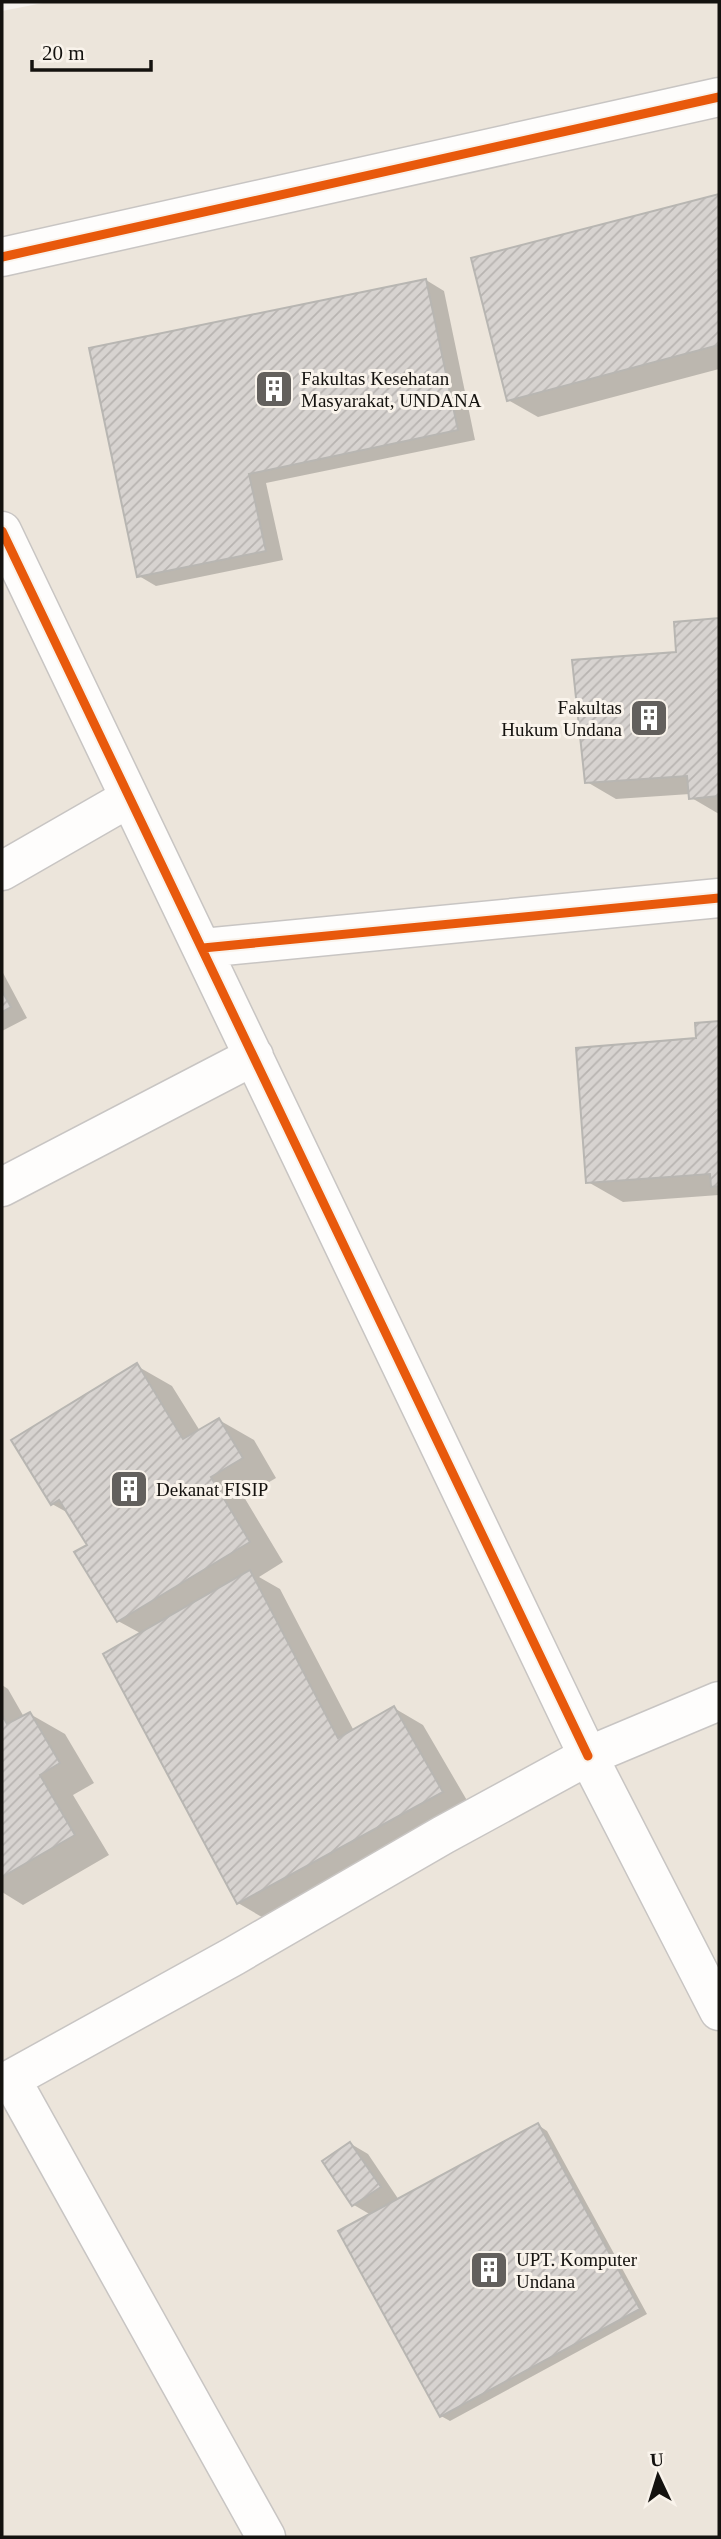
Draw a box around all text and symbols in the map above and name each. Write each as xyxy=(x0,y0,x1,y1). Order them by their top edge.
scale bar xyxy=(32,28,150,72)
text: 20 m xyxy=(42,41,85,65)
building icon: Fakultas Kesehatan Masyarakat, UNDANA xyxy=(253,368,295,410)
place label: Fakultas Kesehatan Masyarakat, UNDANA xyxy=(301,368,482,411)
place label: Fakultas Hukum Undana xyxy=(501,697,623,740)
building icon: Fakultas Hukum Undana xyxy=(628,697,670,739)
building icon: Dekanat FISIP xyxy=(108,1468,150,1510)
place label: Dekanat FISIP xyxy=(156,1479,268,1500)
building icon: UPT. Komputer Undana xyxy=(468,2249,510,2291)
place label: UPT. Komputer Undana xyxy=(516,2249,638,2292)
north arrow xyxy=(623,2441,693,2511)
text: U xyxy=(649,2449,665,2470)

